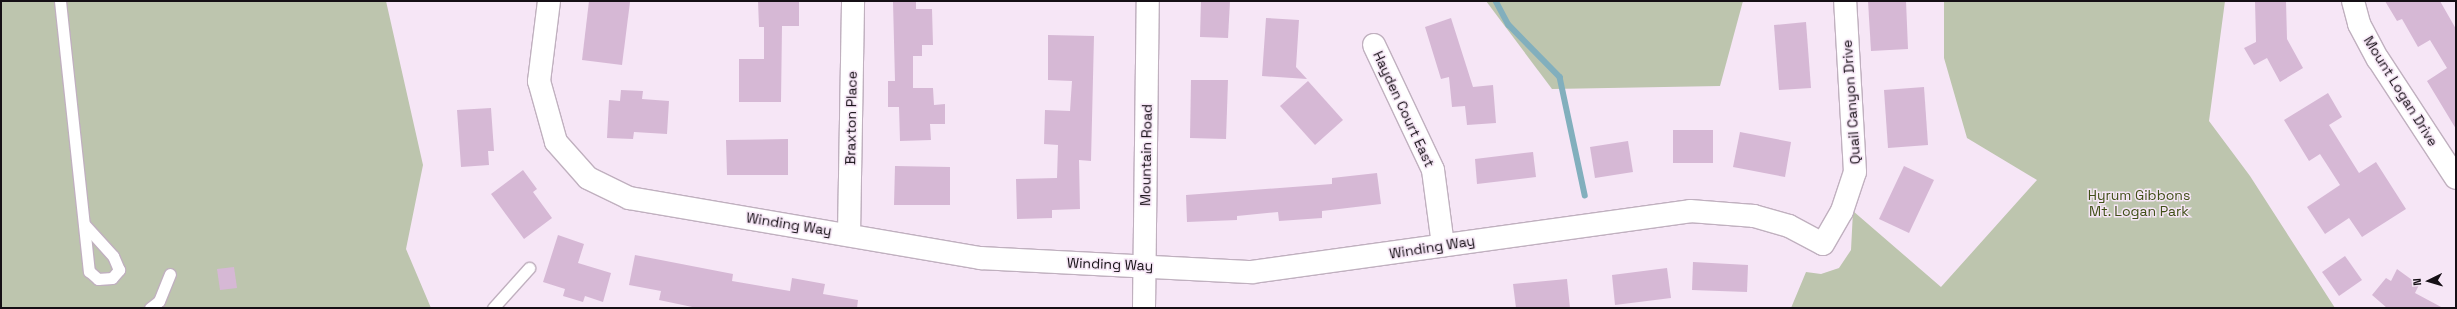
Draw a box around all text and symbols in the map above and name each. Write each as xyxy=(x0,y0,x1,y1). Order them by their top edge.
street label: Mount Logan Drive xyxy=(2360,33,2442,149)
street label: Quail Canyon Drive xyxy=(1838,39,1864,165)
street label: Hayden Court East xyxy=(1370,48,1438,170)
street label: Braxton Place xyxy=(842,71,860,165)
street label: Mountain Road xyxy=(1137,104,1155,206)
park label: Hyrum Gibbons Mt. Logan Park xyxy=(2088,187,2190,220)
street label: Winding Way xyxy=(745,209,833,239)
street label: Winding Way xyxy=(1388,232,1476,262)
street label: Winding Way xyxy=(1067,254,1153,274)
north arrow xyxy=(2409,261,2449,301)
text: N xyxy=(2410,278,2424,286)

